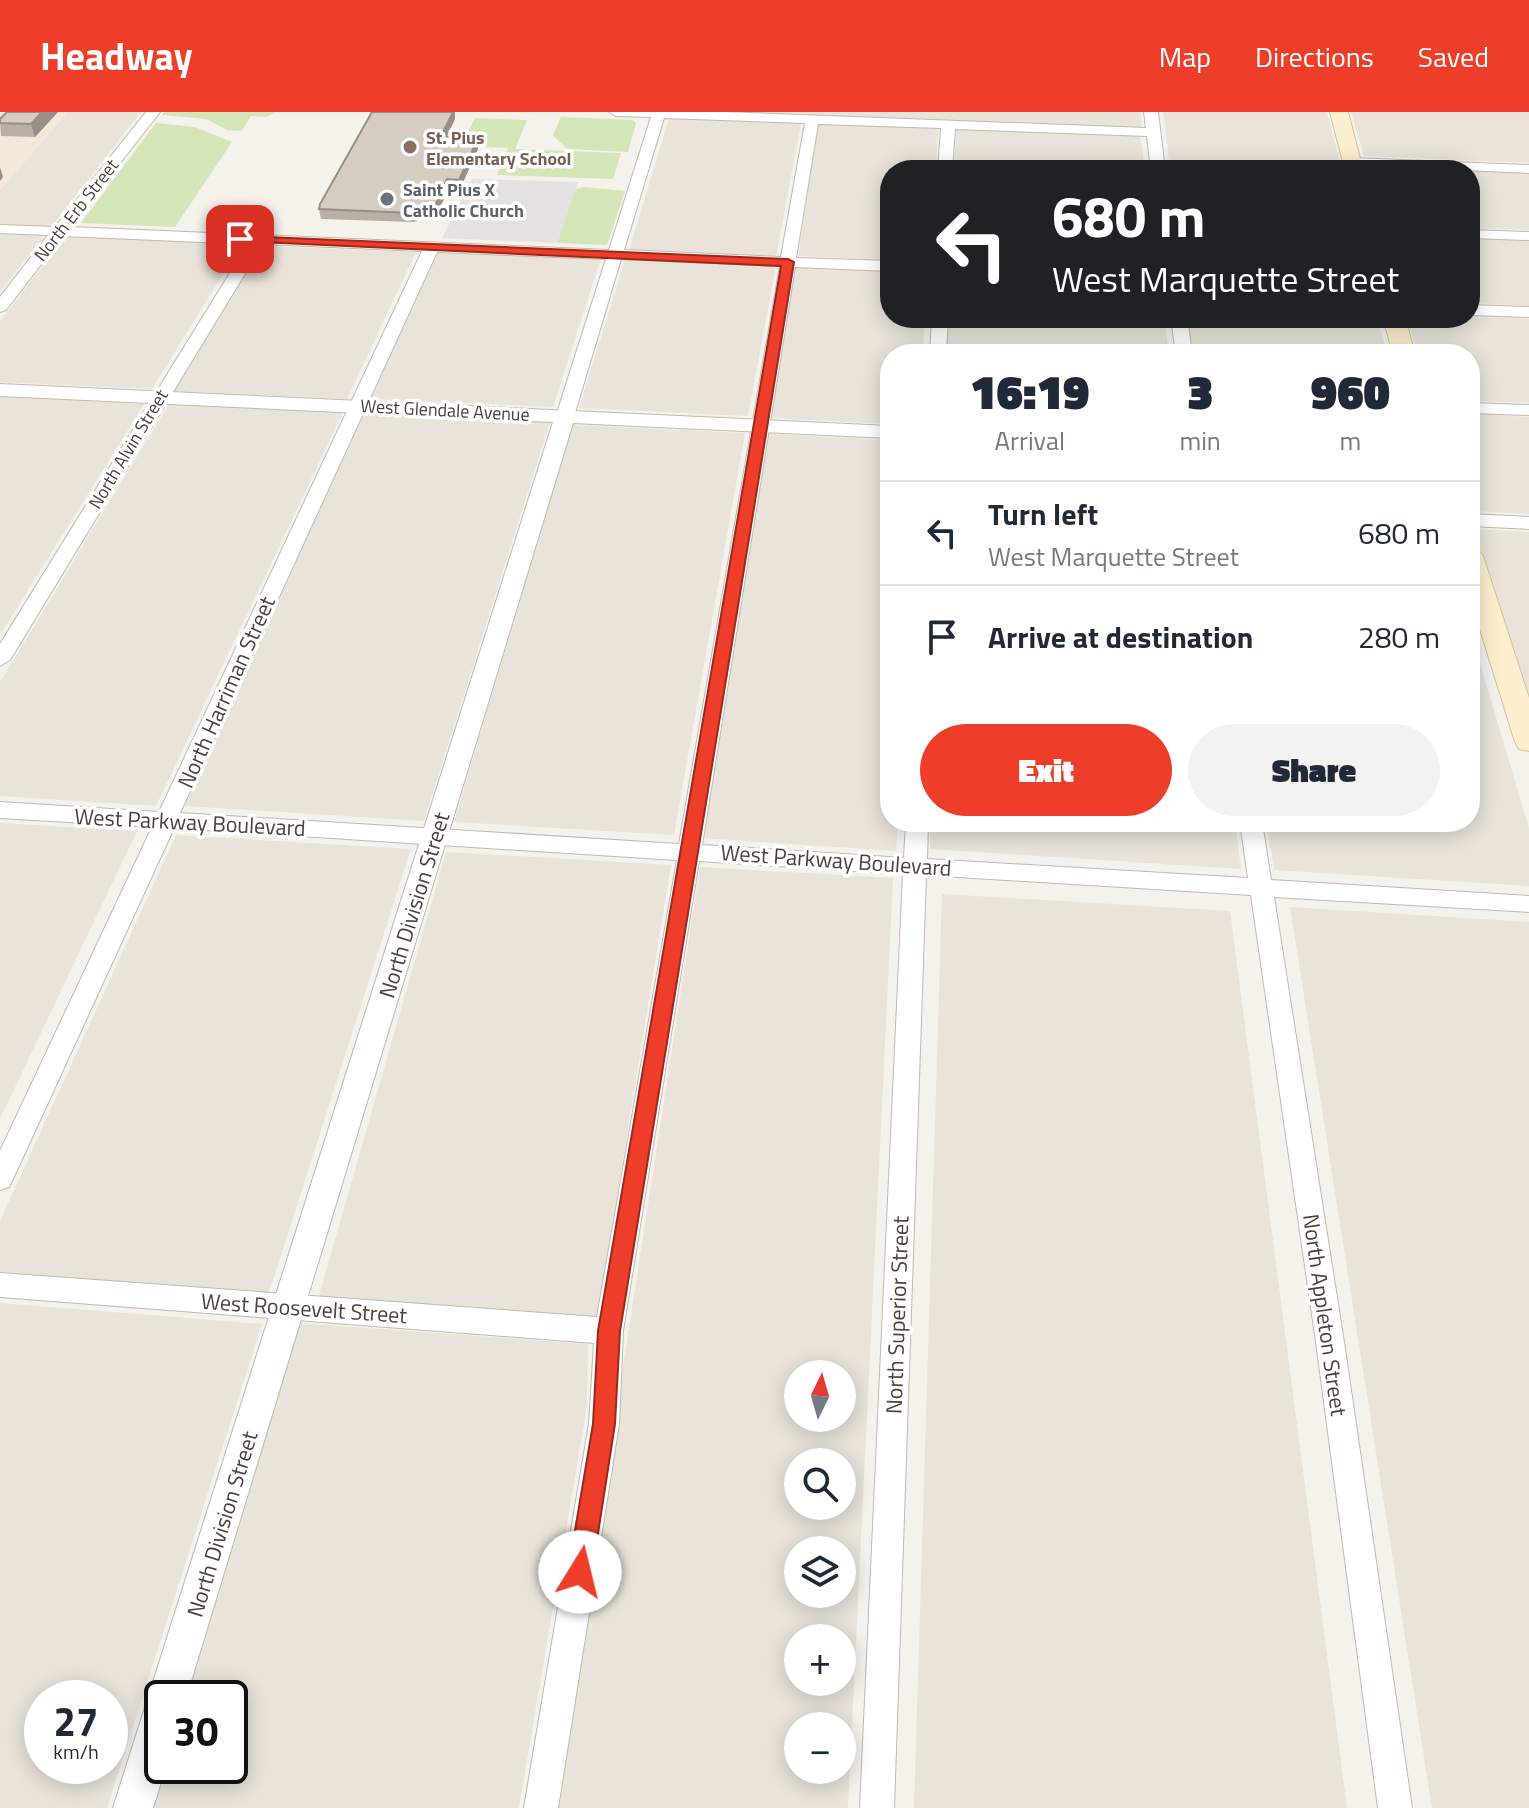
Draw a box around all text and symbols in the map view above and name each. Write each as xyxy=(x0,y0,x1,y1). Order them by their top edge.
text: Headway xyxy=(40,27,193,85)
text: Map xyxy=(1159,35,1211,78)
text: Directions xyxy=(1255,35,1374,78)
text: Saved xyxy=(1418,35,1489,78)
place label: St. Pius Elementary School xyxy=(426,124,571,172)
marker: St. Pius Elementary School xyxy=(401,138,419,156)
street label: North Erb Street xyxy=(27,152,125,267)
text: 680 m xyxy=(1052,174,1205,259)
place label: Saint Pius X Catholic Church xyxy=(403,176,524,224)
marker: Saint Pius X Catholic Church xyxy=(378,190,396,208)
icon: left xyxy=(920,192,1024,296)
pin xyxy=(206,205,274,273)
icon: arrive xyxy=(218,217,262,261)
text: West Marquette Street xyxy=(1052,251,1399,306)
text: 16:19 xyxy=(970,355,1089,428)
text: 3 xyxy=(1187,355,1213,428)
text: 960 xyxy=(1311,355,1390,428)
street label: North Alvin Street xyxy=(82,383,175,514)
street label: West Glendale Avenue xyxy=(360,392,530,428)
text: Arrival xyxy=(994,421,1065,460)
text: min xyxy=(1179,421,1221,460)
text: m xyxy=(1340,421,1361,460)
text: Turn left xyxy=(988,491,1098,537)
text: 680 m xyxy=(1358,510,1440,556)
icon: left xyxy=(920,511,964,555)
text: West Marquette Street xyxy=(988,537,1239,576)
street label: North Harriman Street xyxy=(168,590,284,794)
text: Arrive at destination xyxy=(988,614,1253,660)
text: 280 m xyxy=(1358,614,1440,660)
icon: arrive xyxy=(920,615,964,659)
button: Exit xyxy=(920,724,1172,816)
button: Share xyxy=(1188,724,1440,816)
street label: West Parkway Boulevard xyxy=(74,799,306,845)
street label: North Division Street xyxy=(370,808,459,1002)
street label: West Parkway Boulevard xyxy=(719,835,953,885)
street label: North Appleton Street xyxy=(1294,1212,1356,1418)
street label: North Superior Street xyxy=(877,1215,917,1414)
street label: West Roosevelt Street xyxy=(200,1284,408,1332)
north arrow xyxy=(784,1360,856,1432)
map controls xyxy=(784,1360,856,1784)
street label: North Division Street xyxy=(178,1427,267,1621)
button: search xyxy=(784,1448,856,1520)
position arrow xyxy=(538,1530,622,1614)
button: layers xyxy=(784,1536,856,1608)
button: + xyxy=(784,1624,856,1696)
speed limit sign: 30 xyxy=(144,1680,248,1784)
text: 27 xyxy=(54,1691,98,1752)
button: − xyxy=(784,1712,856,1784)
text: km/h xyxy=(53,1736,99,1767)

